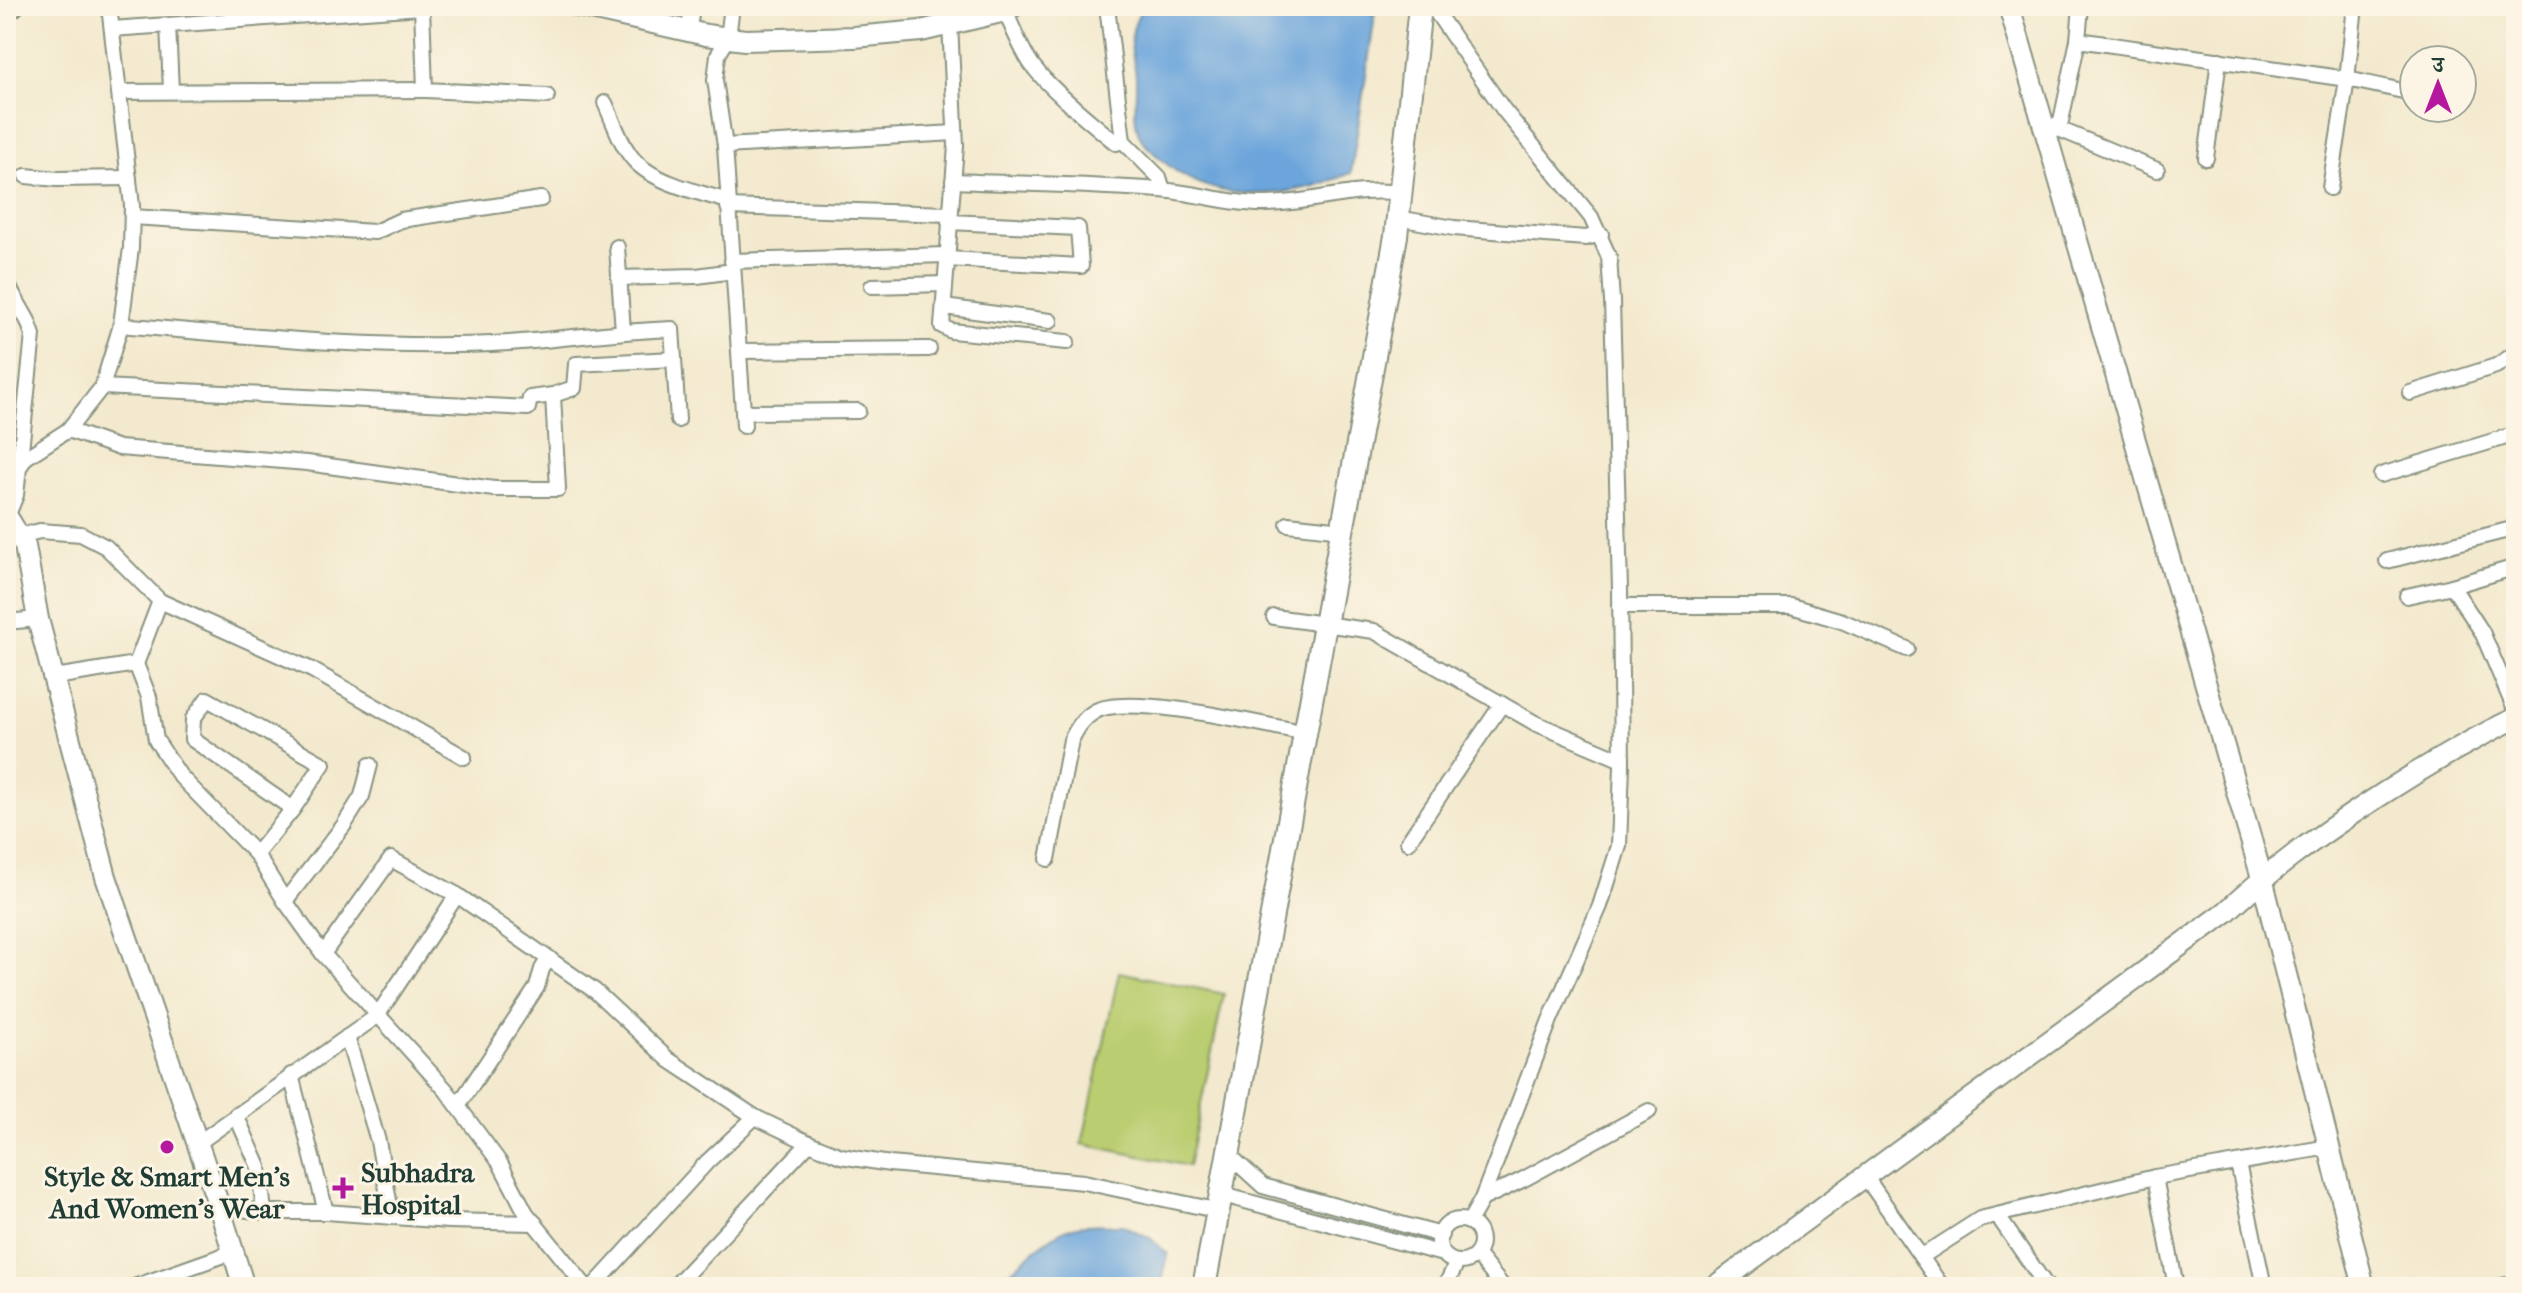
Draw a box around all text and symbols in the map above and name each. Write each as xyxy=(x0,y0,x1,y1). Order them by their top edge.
north arrow xyxy=(2398,44,2478,124)
text: उ xyxy=(2430,52,2445,78)
marker: Style & Smart Men’s And Women’s Wear xyxy=(158,1138,176,1156)
place label: Subhadra Hospital xyxy=(361,1156,475,1221)
place label: Style & Smart Men’s And Women’s Wear xyxy=(44,1160,290,1225)
marker: Subhadra Hospital xyxy=(332,1177,354,1199)

